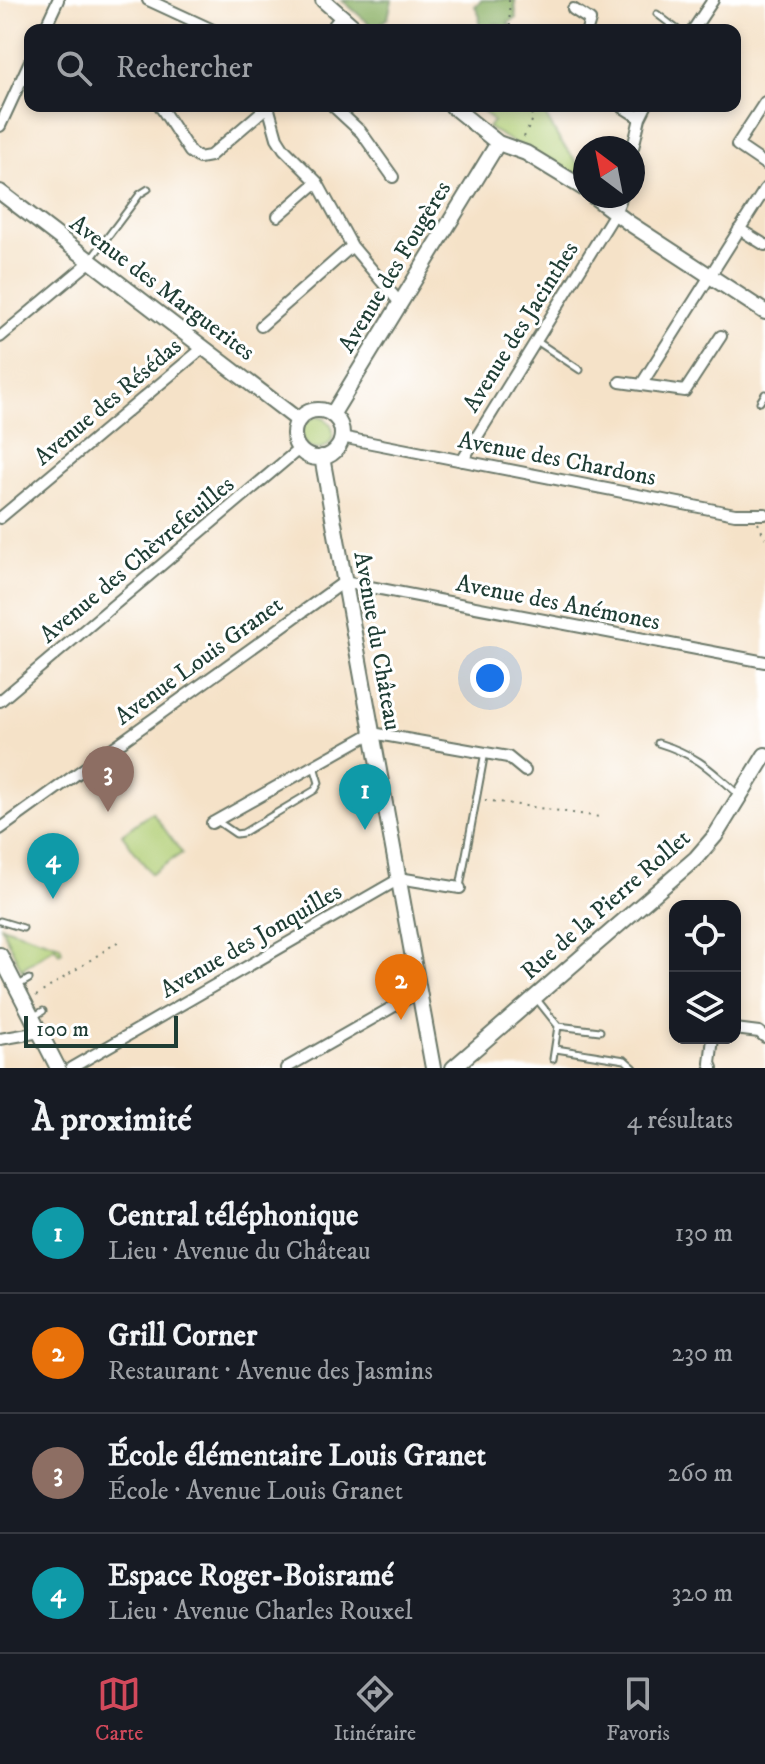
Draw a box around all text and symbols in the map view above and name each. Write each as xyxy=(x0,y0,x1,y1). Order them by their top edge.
search box xyxy=(24,24,741,112)
icon: search xyxy=(52,46,96,90)
text: Rechercher xyxy=(116,50,252,87)
north arrow xyxy=(573,136,645,208)
street label: Avenue des Fougères xyxy=(332,176,458,358)
street label: Avenue des Marguerites xyxy=(63,209,261,367)
street label: Avenue des Jacinthes xyxy=(456,236,586,418)
street label: Avenue des Résédas xyxy=(28,332,188,472)
street label: Avenue des Chardons xyxy=(455,425,659,493)
street label: Avenue des Chèvrefeuilles xyxy=(34,470,240,650)
street label: Avenue du Château xyxy=(346,549,408,733)
street label: Avenue des Anémones xyxy=(453,569,663,637)
street label: Avenue Louis Granet xyxy=(109,590,289,732)
your location xyxy=(470,658,510,698)
pin: 3 xyxy=(82,746,134,812)
pin: 1 xyxy=(339,764,391,830)
street label: Rue de la Pierre Rollet xyxy=(515,823,697,987)
pin: 4 xyxy=(27,833,79,899)
street label: Avenue des Jonquilles xyxy=(155,877,347,1005)
map controls xyxy=(669,900,741,1044)
button: locate xyxy=(669,900,741,972)
pin: 2 xyxy=(375,954,427,1020)
button: layers xyxy=(669,972,741,1044)
scale bar xyxy=(24,1012,178,1048)
text: 100 m xyxy=(36,1016,89,1043)
text: À proximité xyxy=(32,1099,192,1141)
text: 4 résultats xyxy=(627,1104,733,1137)
text: Central téléphonique xyxy=(108,1198,359,1235)
text: 1 xyxy=(53,1217,63,1250)
text: 130 m xyxy=(675,1217,733,1250)
text: Lieu · Avenue du Château xyxy=(108,1235,370,1268)
text: Grill Corner xyxy=(108,1318,257,1355)
text: 2 xyxy=(52,1337,64,1370)
text: 230 m xyxy=(671,1337,733,1370)
text: Restaurant · Avenue des Jasmins xyxy=(108,1355,433,1388)
text: École élémentaire Louis Granet xyxy=(108,1438,486,1475)
text: 3 xyxy=(53,1457,63,1490)
text: 260 m xyxy=(668,1457,733,1490)
text: École · Avenue Louis Granet xyxy=(108,1475,403,1508)
text: Espace Roger-Boisramé xyxy=(108,1558,394,1595)
text: 4 xyxy=(51,1577,65,1610)
text: 320 m xyxy=(671,1577,733,1610)
text: Lieu · Avenue Charles Rouxel xyxy=(108,1595,413,1628)
tab: Carte xyxy=(95,1672,143,1747)
tab: Itinéraire xyxy=(334,1672,416,1747)
tab: Favoris xyxy=(606,1672,670,1747)

